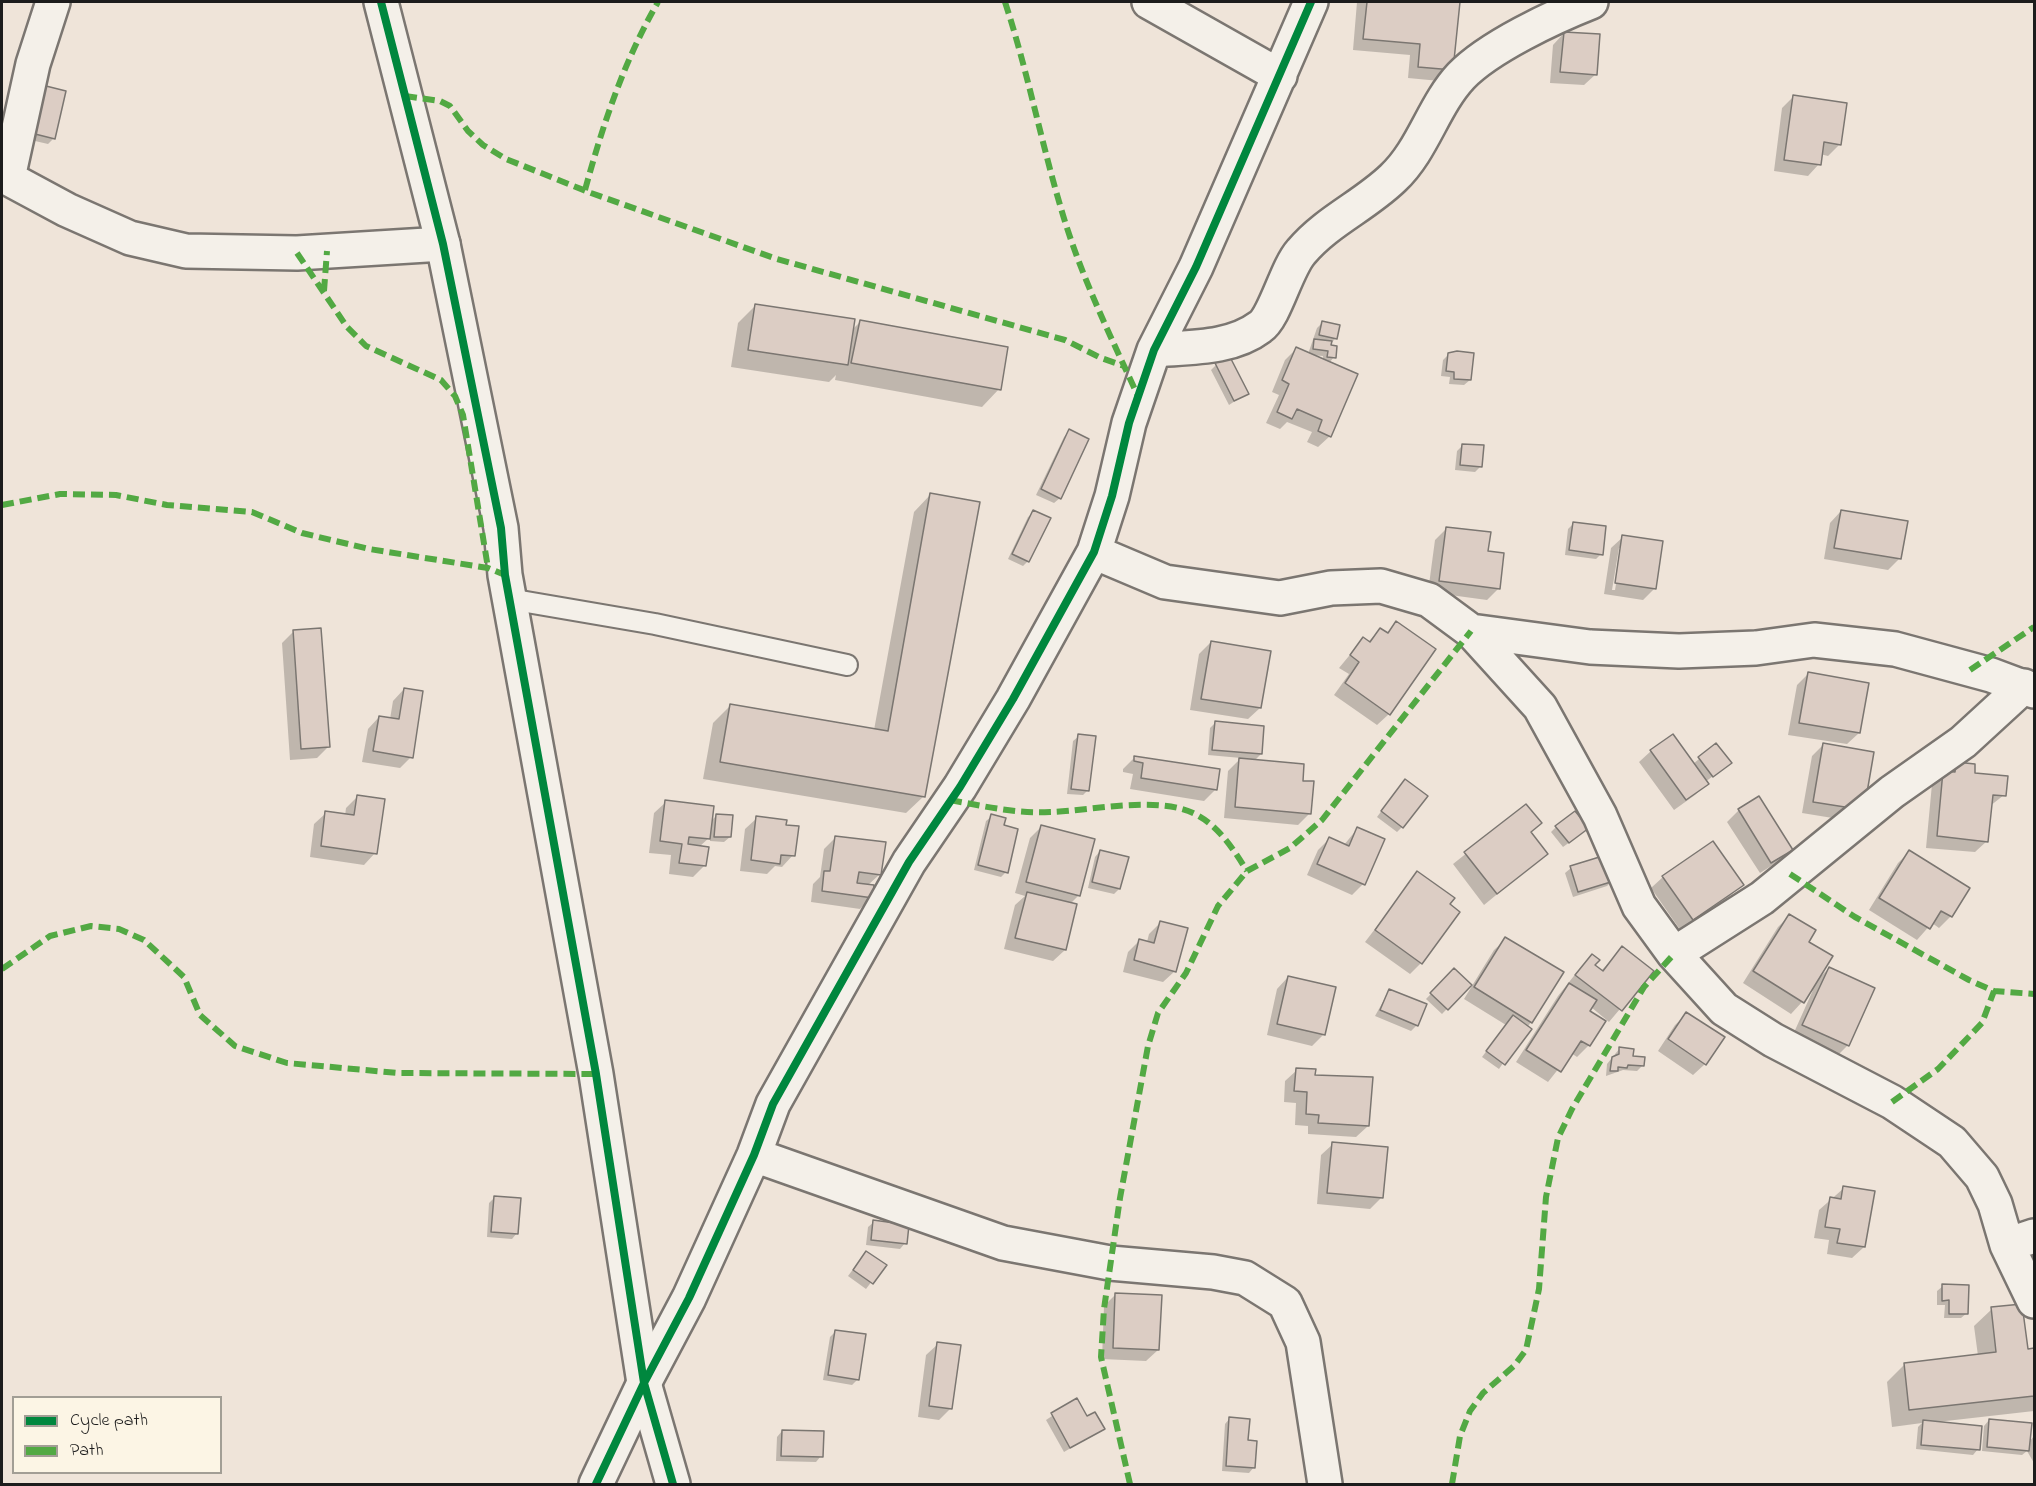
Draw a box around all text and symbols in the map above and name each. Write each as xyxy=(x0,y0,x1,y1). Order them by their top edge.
legend xyxy=(12,1396,222,1474)
text: Cycle path xyxy=(70,1408,148,1434)
text: Path xyxy=(70,1438,104,1464)

